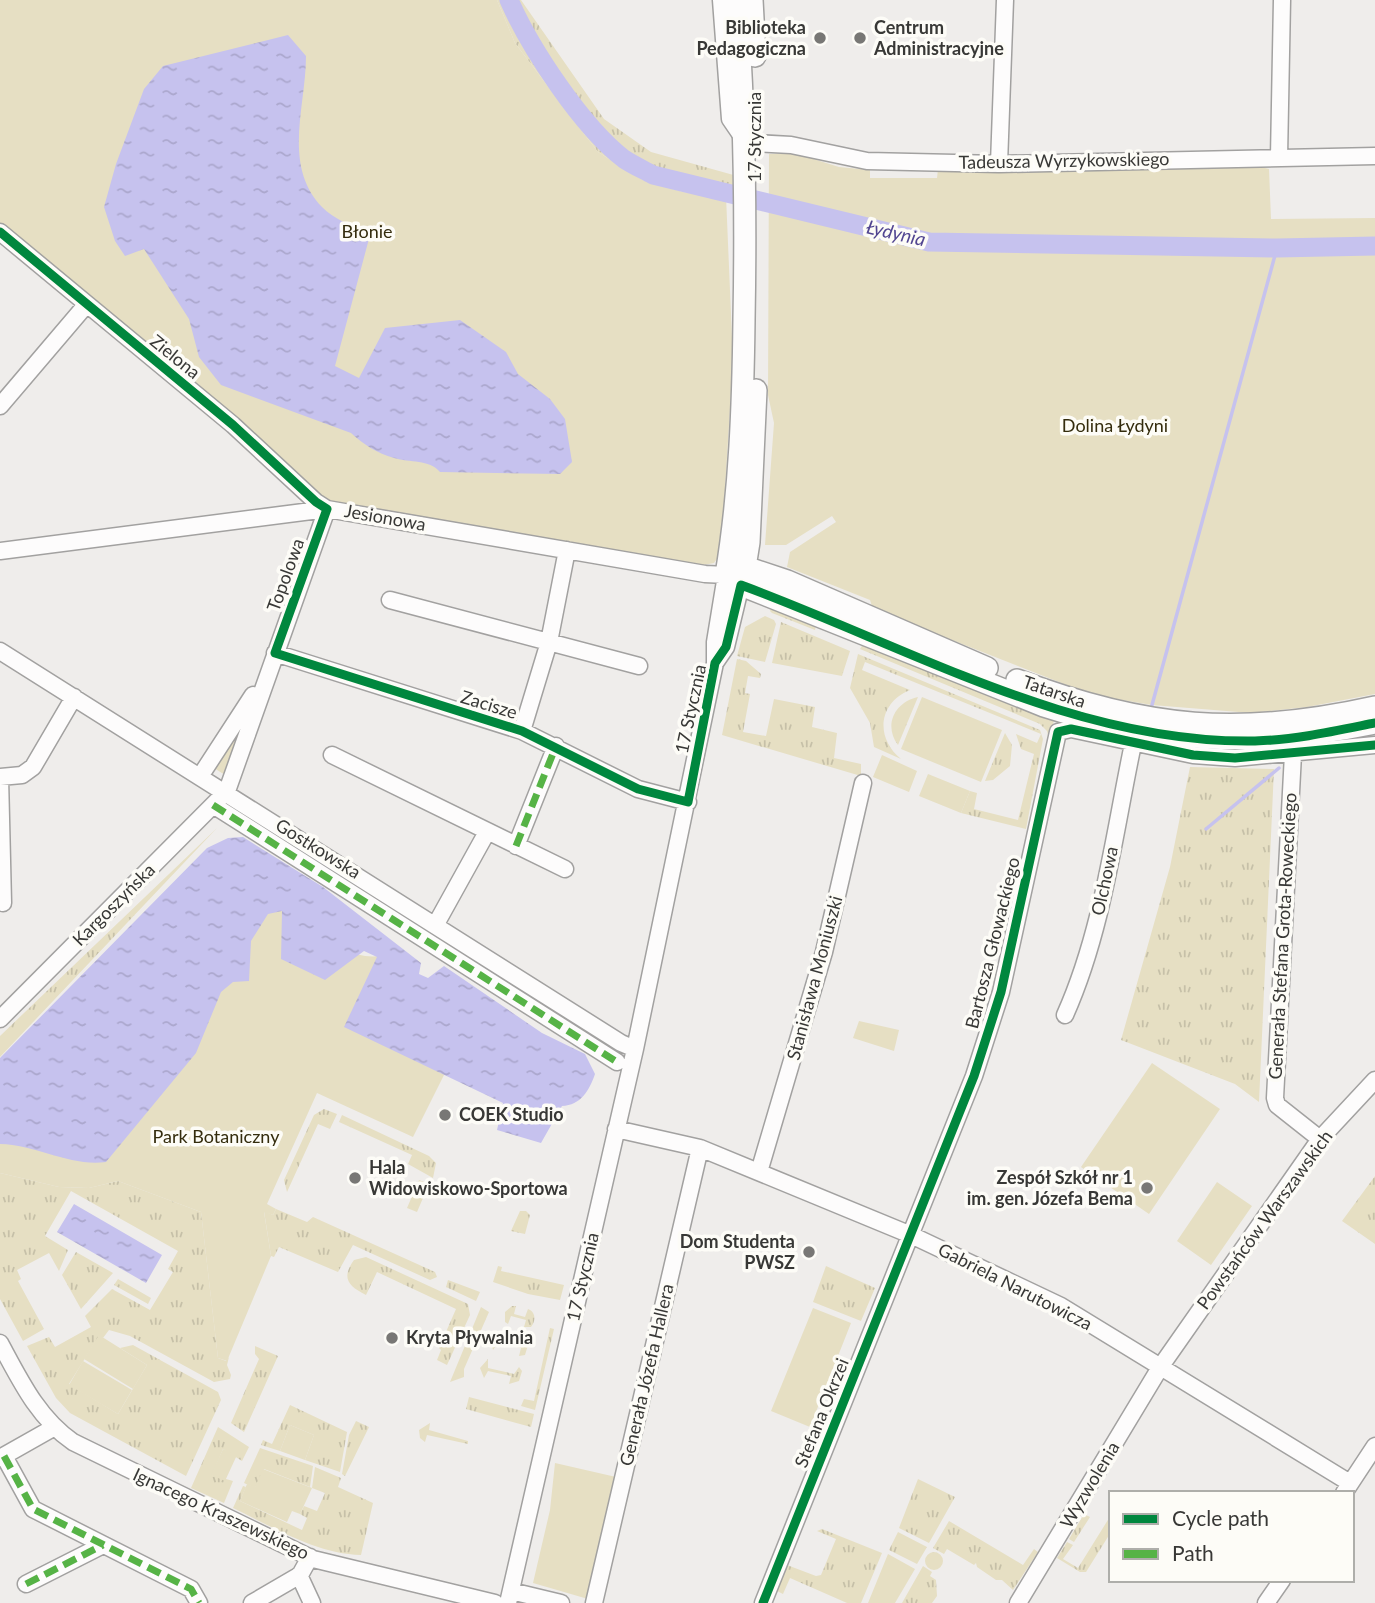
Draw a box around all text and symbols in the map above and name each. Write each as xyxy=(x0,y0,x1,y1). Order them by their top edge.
place label: Biblioteka Pedagogiczna xyxy=(696,16,806,59)
place label: Centrum Administracyjne xyxy=(873,16,1004,59)
marker: Biblioteka Pedagogiczna xyxy=(812,30,828,46)
marker: Centrum Administracyjne xyxy=(852,30,868,46)
street label: 17 Stycznia xyxy=(743,92,765,182)
street label: Tadeusza Wyrzykowskiego xyxy=(958,147,1170,173)
water label: Łydynia xyxy=(864,215,928,250)
park label: Błonie xyxy=(341,220,393,242)
street label: Zielona xyxy=(146,329,205,383)
park label: Dolina Łydyni xyxy=(1062,414,1168,436)
street label: Jesionowa xyxy=(343,499,428,535)
street label: Topolowa xyxy=(262,535,308,614)
street label: 17 Stycznia xyxy=(670,662,710,755)
street label: Tatarska xyxy=(1020,670,1089,712)
street label: Zacisze xyxy=(458,685,520,723)
street label: Generała Stefana Grota-Roweckiego xyxy=(1264,792,1300,1080)
street label: Gostkowska xyxy=(272,813,365,883)
street label: Olchowa xyxy=(1086,844,1122,917)
street label: Bartosza Głowackiego xyxy=(960,855,1024,1031)
street label: Kargoszyńska xyxy=(67,858,159,950)
street label: Stanisława Moniuszki xyxy=(781,893,847,1062)
place label: COEK Studio xyxy=(459,1103,564,1125)
marker: COEK Studio xyxy=(437,1107,453,1123)
park label: Park Botaniczny xyxy=(153,1125,280,1147)
street label: Powstańców Warszawskich xyxy=(1192,1125,1337,1313)
place label: Hala Widowiskowo-Sportowa xyxy=(369,1156,568,1199)
place label: Zespół Szkół nr 1 im. gen. Józefa Bema xyxy=(967,1166,1133,1209)
marker: Hala Widowiskowo-Sportowa xyxy=(347,1170,363,1186)
marker: Zespół Szkół nr 1 im. gen. Józefa Bema xyxy=(1139,1180,1155,1196)
street label: 17 Stycznia xyxy=(561,1230,603,1323)
place label: Dom Studenta PWSZ xyxy=(680,1230,795,1273)
street label: Gabriela Narutowicza xyxy=(935,1238,1096,1334)
marker: Dom Studenta PWSZ xyxy=(801,1244,817,1260)
street label: Generała Józefa Hallera xyxy=(614,1282,678,1468)
place label: Kryta Pływalnia xyxy=(406,1326,533,1348)
marker: Kryta Pływalnia xyxy=(384,1330,400,1346)
street label: Stefana Okrzei xyxy=(789,1355,853,1470)
street label: Wyzwolenia xyxy=(1055,1437,1124,1532)
street label: Ignacego Kraszewskiego xyxy=(130,1463,313,1564)
legend xyxy=(1109,1491,1354,1582)
text: Cycle path xyxy=(1172,1505,1269,1530)
text: Path xyxy=(1172,1540,1214,1565)

